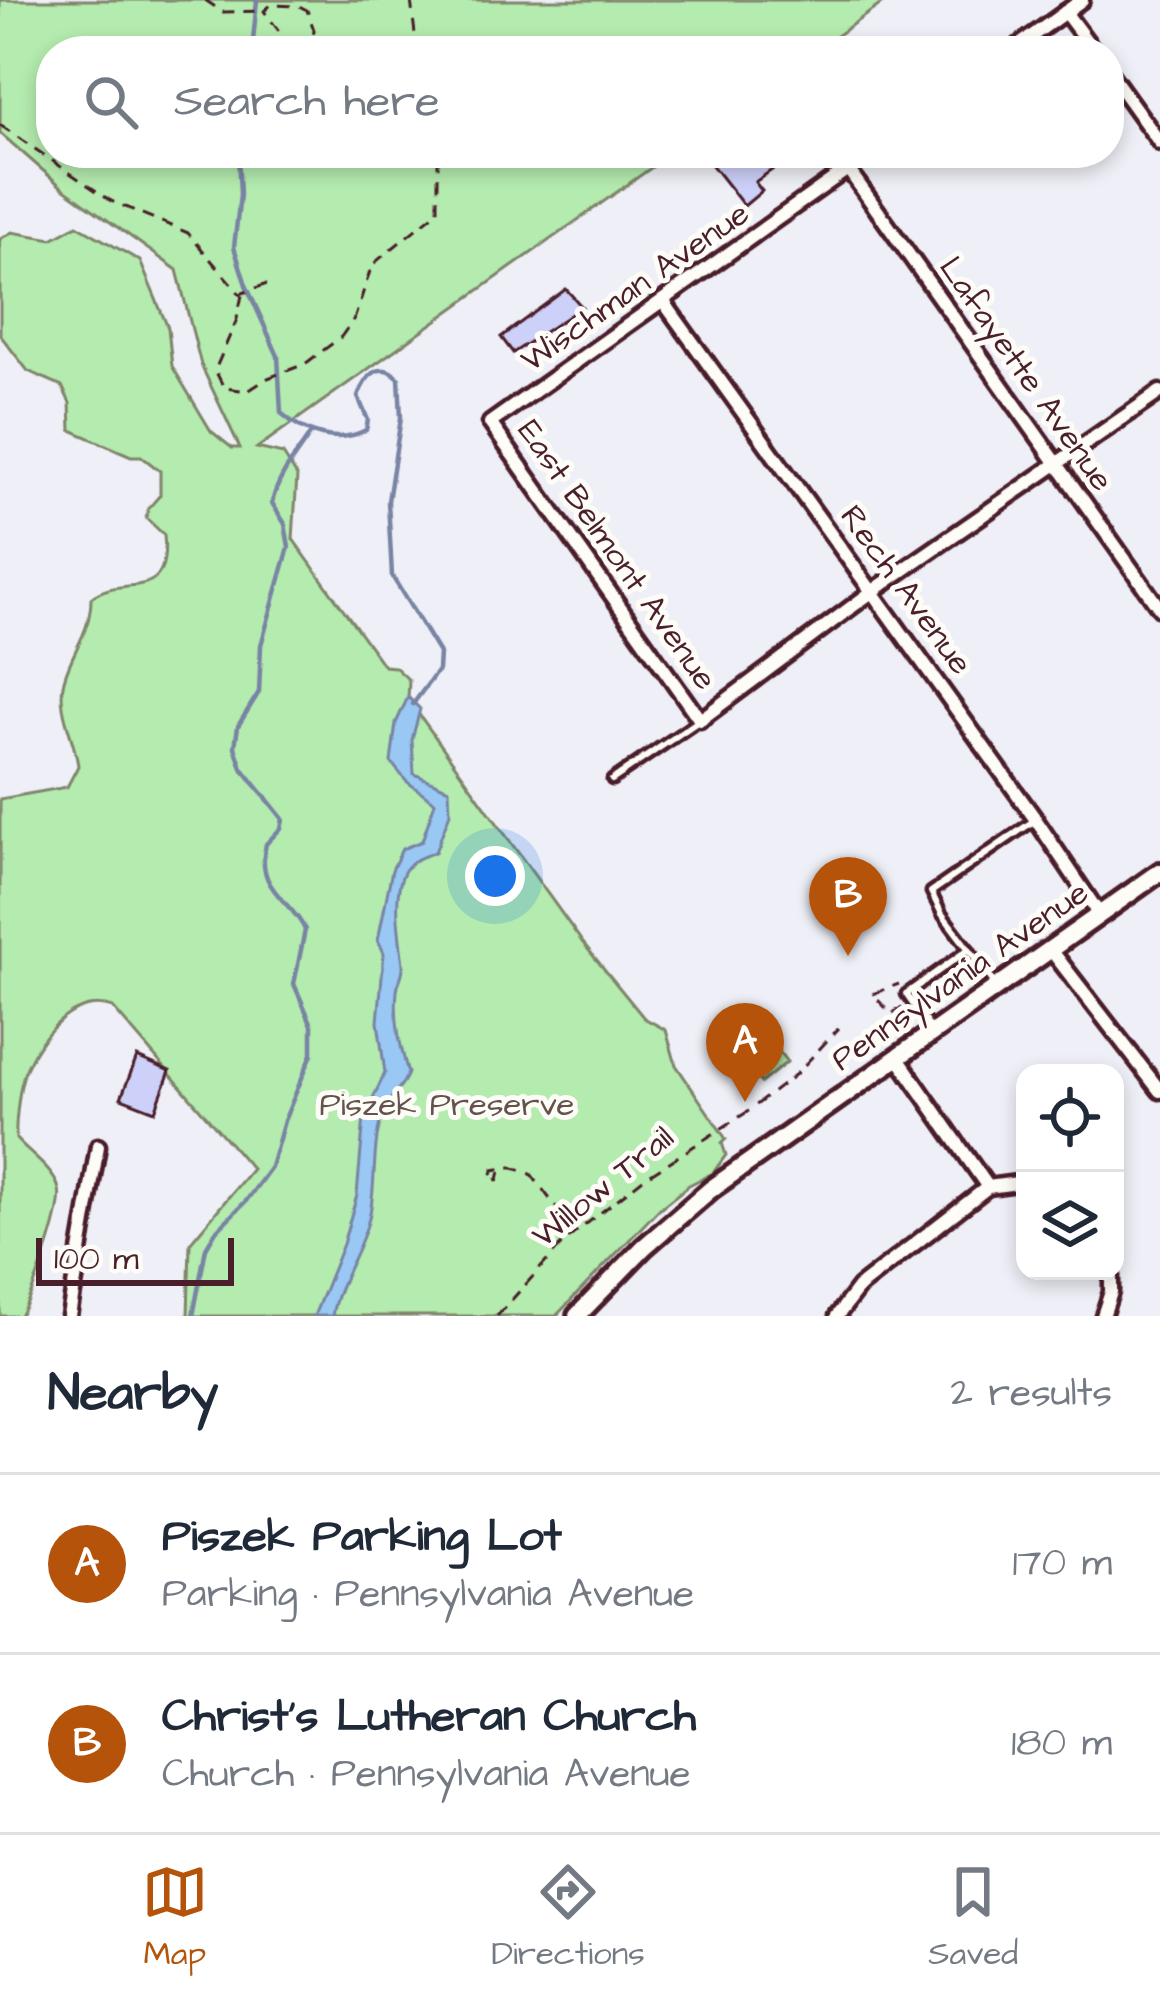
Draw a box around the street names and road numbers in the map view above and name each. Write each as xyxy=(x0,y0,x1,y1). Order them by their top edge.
street label: Wischman Avenue xyxy=(512,191,758,383)
street label: Lafayette Avenue xyxy=(927,247,1124,501)
street label: East Belmont Avenue xyxy=(506,411,728,699)
street label: Rech Avenue xyxy=(829,496,983,684)
street label: Pennsylvania Avenue xyxy=(822,870,1098,1083)
street label: Willow Trail xyxy=(522,1115,684,1259)

